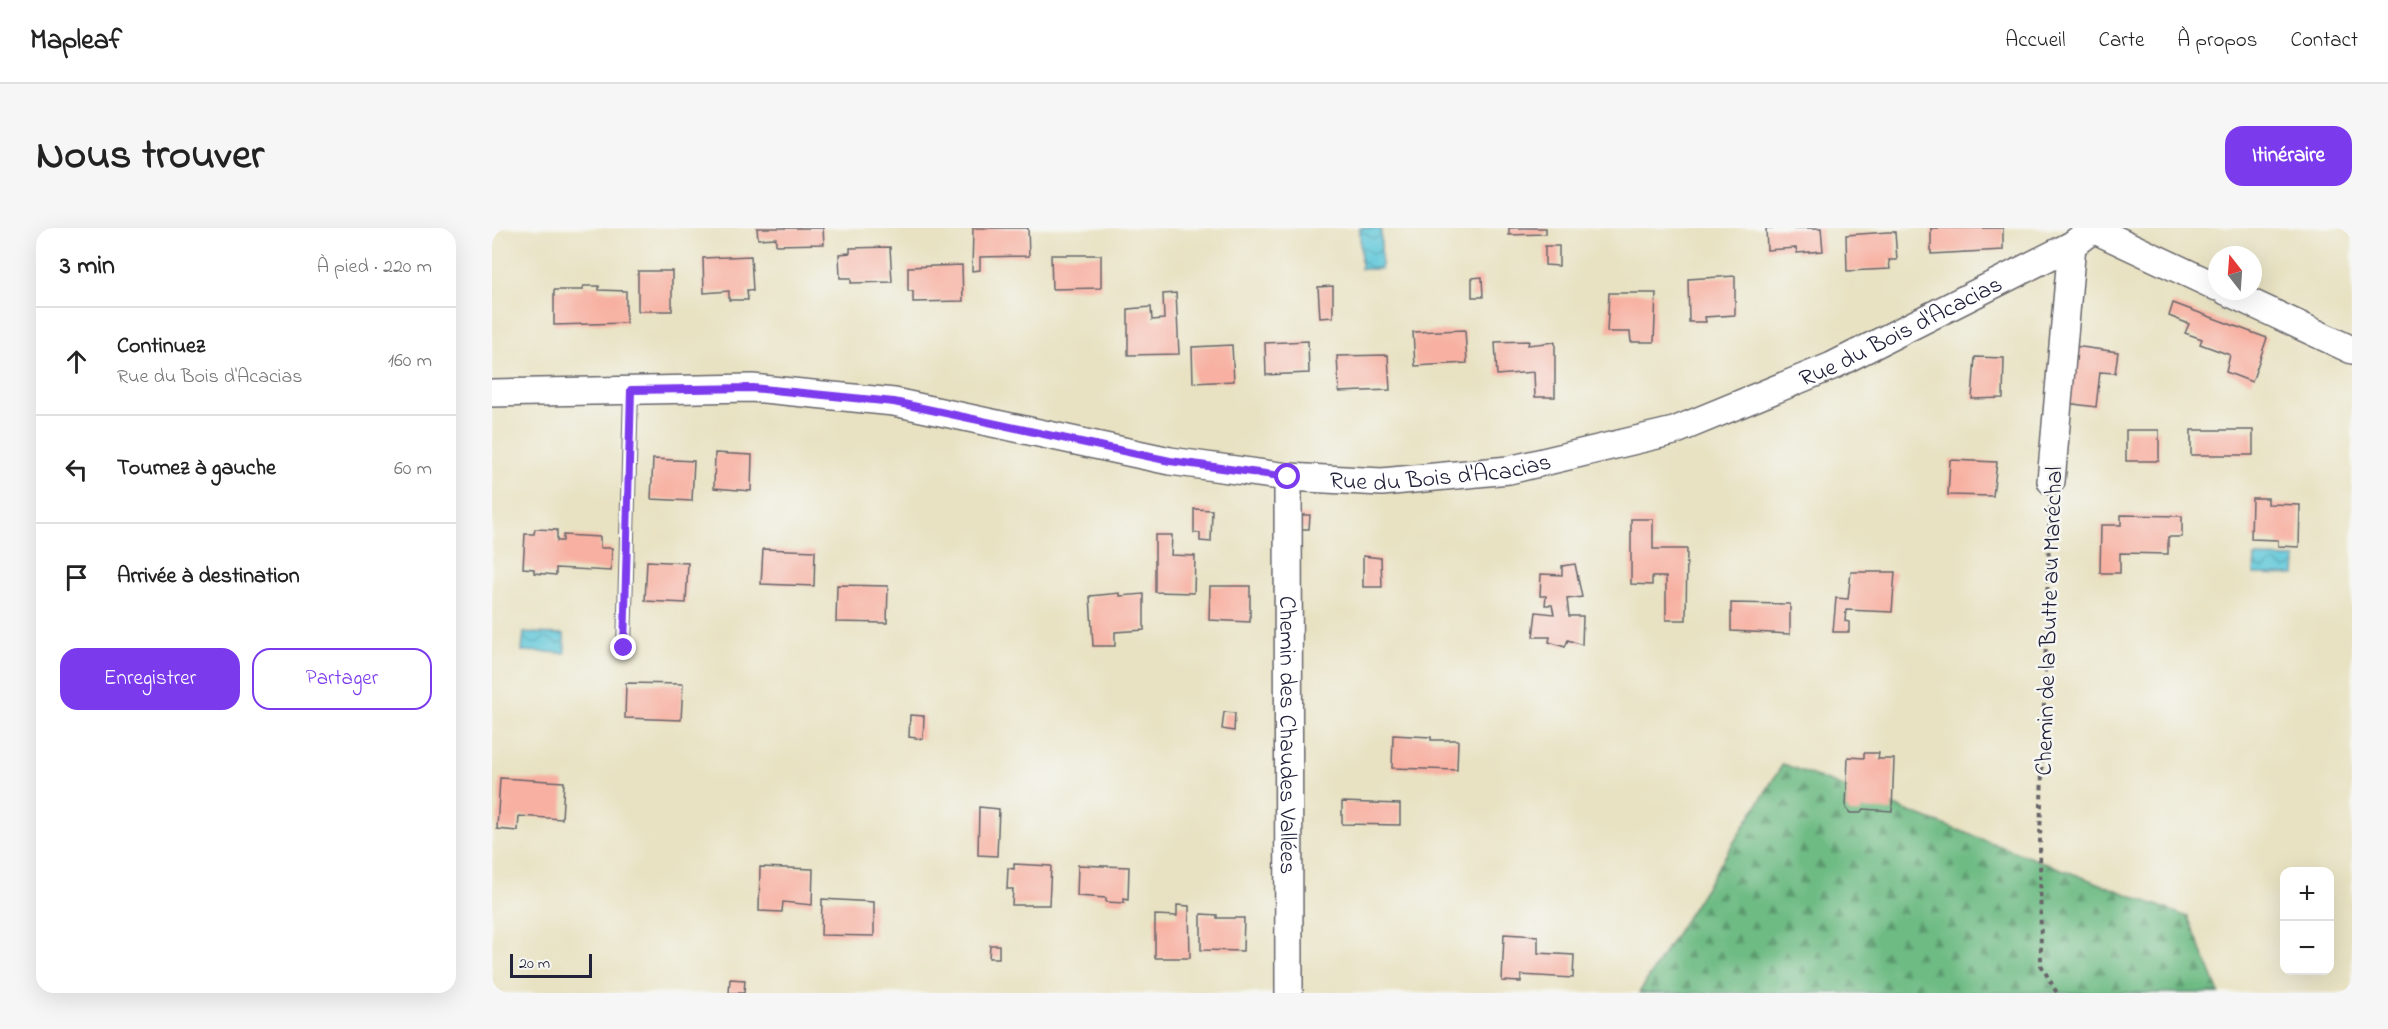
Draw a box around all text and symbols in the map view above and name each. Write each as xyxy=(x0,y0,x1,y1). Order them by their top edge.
text: Mapleaf xyxy=(30,21,122,62)
text: Accueil xyxy=(2005,26,2066,56)
text: Carte xyxy=(2099,26,2144,56)
text: À propos xyxy=(2177,26,2257,56)
text: Contact xyxy=(2290,26,2358,56)
text: Nous trouver xyxy=(36,126,264,187)
button: Itinéraire xyxy=(2225,126,2352,186)
north arrow xyxy=(2208,246,2262,300)
text: 3 min xyxy=(60,248,115,286)
text: À pied · 220 m xyxy=(317,253,432,282)
street label: Rue du Bois d'Acacias xyxy=(1794,268,2009,398)
text: Continuez xyxy=(117,331,205,363)
icon: ahead xyxy=(60,345,93,378)
text: 160 m xyxy=(388,347,432,376)
text: Rue du Bois d'Acacias xyxy=(117,363,302,392)
street label: Rue du Bois d'Acacias xyxy=(1329,446,1555,502)
icon: left xyxy=(60,453,93,486)
text: Tournez à gauche xyxy=(117,453,276,485)
text: 60 m xyxy=(394,455,432,484)
route start xyxy=(1274,463,1300,489)
street label: Chemin de la Butte au Maréchal xyxy=(2028,466,2073,776)
icon: arrive xyxy=(60,561,93,594)
text: Arrivée à destination xyxy=(117,561,300,593)
street label: Chemin des Chaudes Vallées xyxy=(1268,596,1304,874)
route end xyxy=(610,634,636,660)
button: Enregistrer xyxy=(60,648,240,710)
button: Partager xyxy=(252,648,432,710)
map controls xyxy=(2280,867,2334,975)
button: + xyxy=(2280,867,2334,921)
button: − xyxy=(2280,921,2334,975)
scale bar xyxy=(510,951,592,978)
text: 20 m xyxy=(519,952,550,976)

